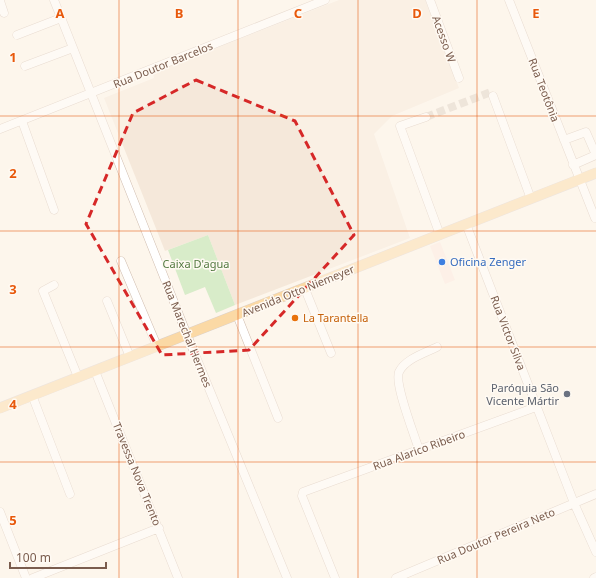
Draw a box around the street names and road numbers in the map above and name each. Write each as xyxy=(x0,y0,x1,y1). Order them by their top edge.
street label: Acesso W xyxy=(429,13,460,65)
street label: Rua Doutor Barcelos xyxy=(111,38,215,91)
street label: Rua Teotônia xyxy=(525,56,564,124)
street label: Avenida Otto Niemeyer xyxy=(239,261,357,320)
street label: Rua Marechal Hermes xyxy=(159,278,216,389)
street label: Rua Victor Silva xyxy=(487,293,530,372)
street label: Travessa Nova Trento xyxy=(110,420,165,528)
street label: Rua Alarico Ribeiro xyxy=(371,426,467,473)
street label: Rua Doutor Pereira Neto xyxy=(434,504,557,567)

